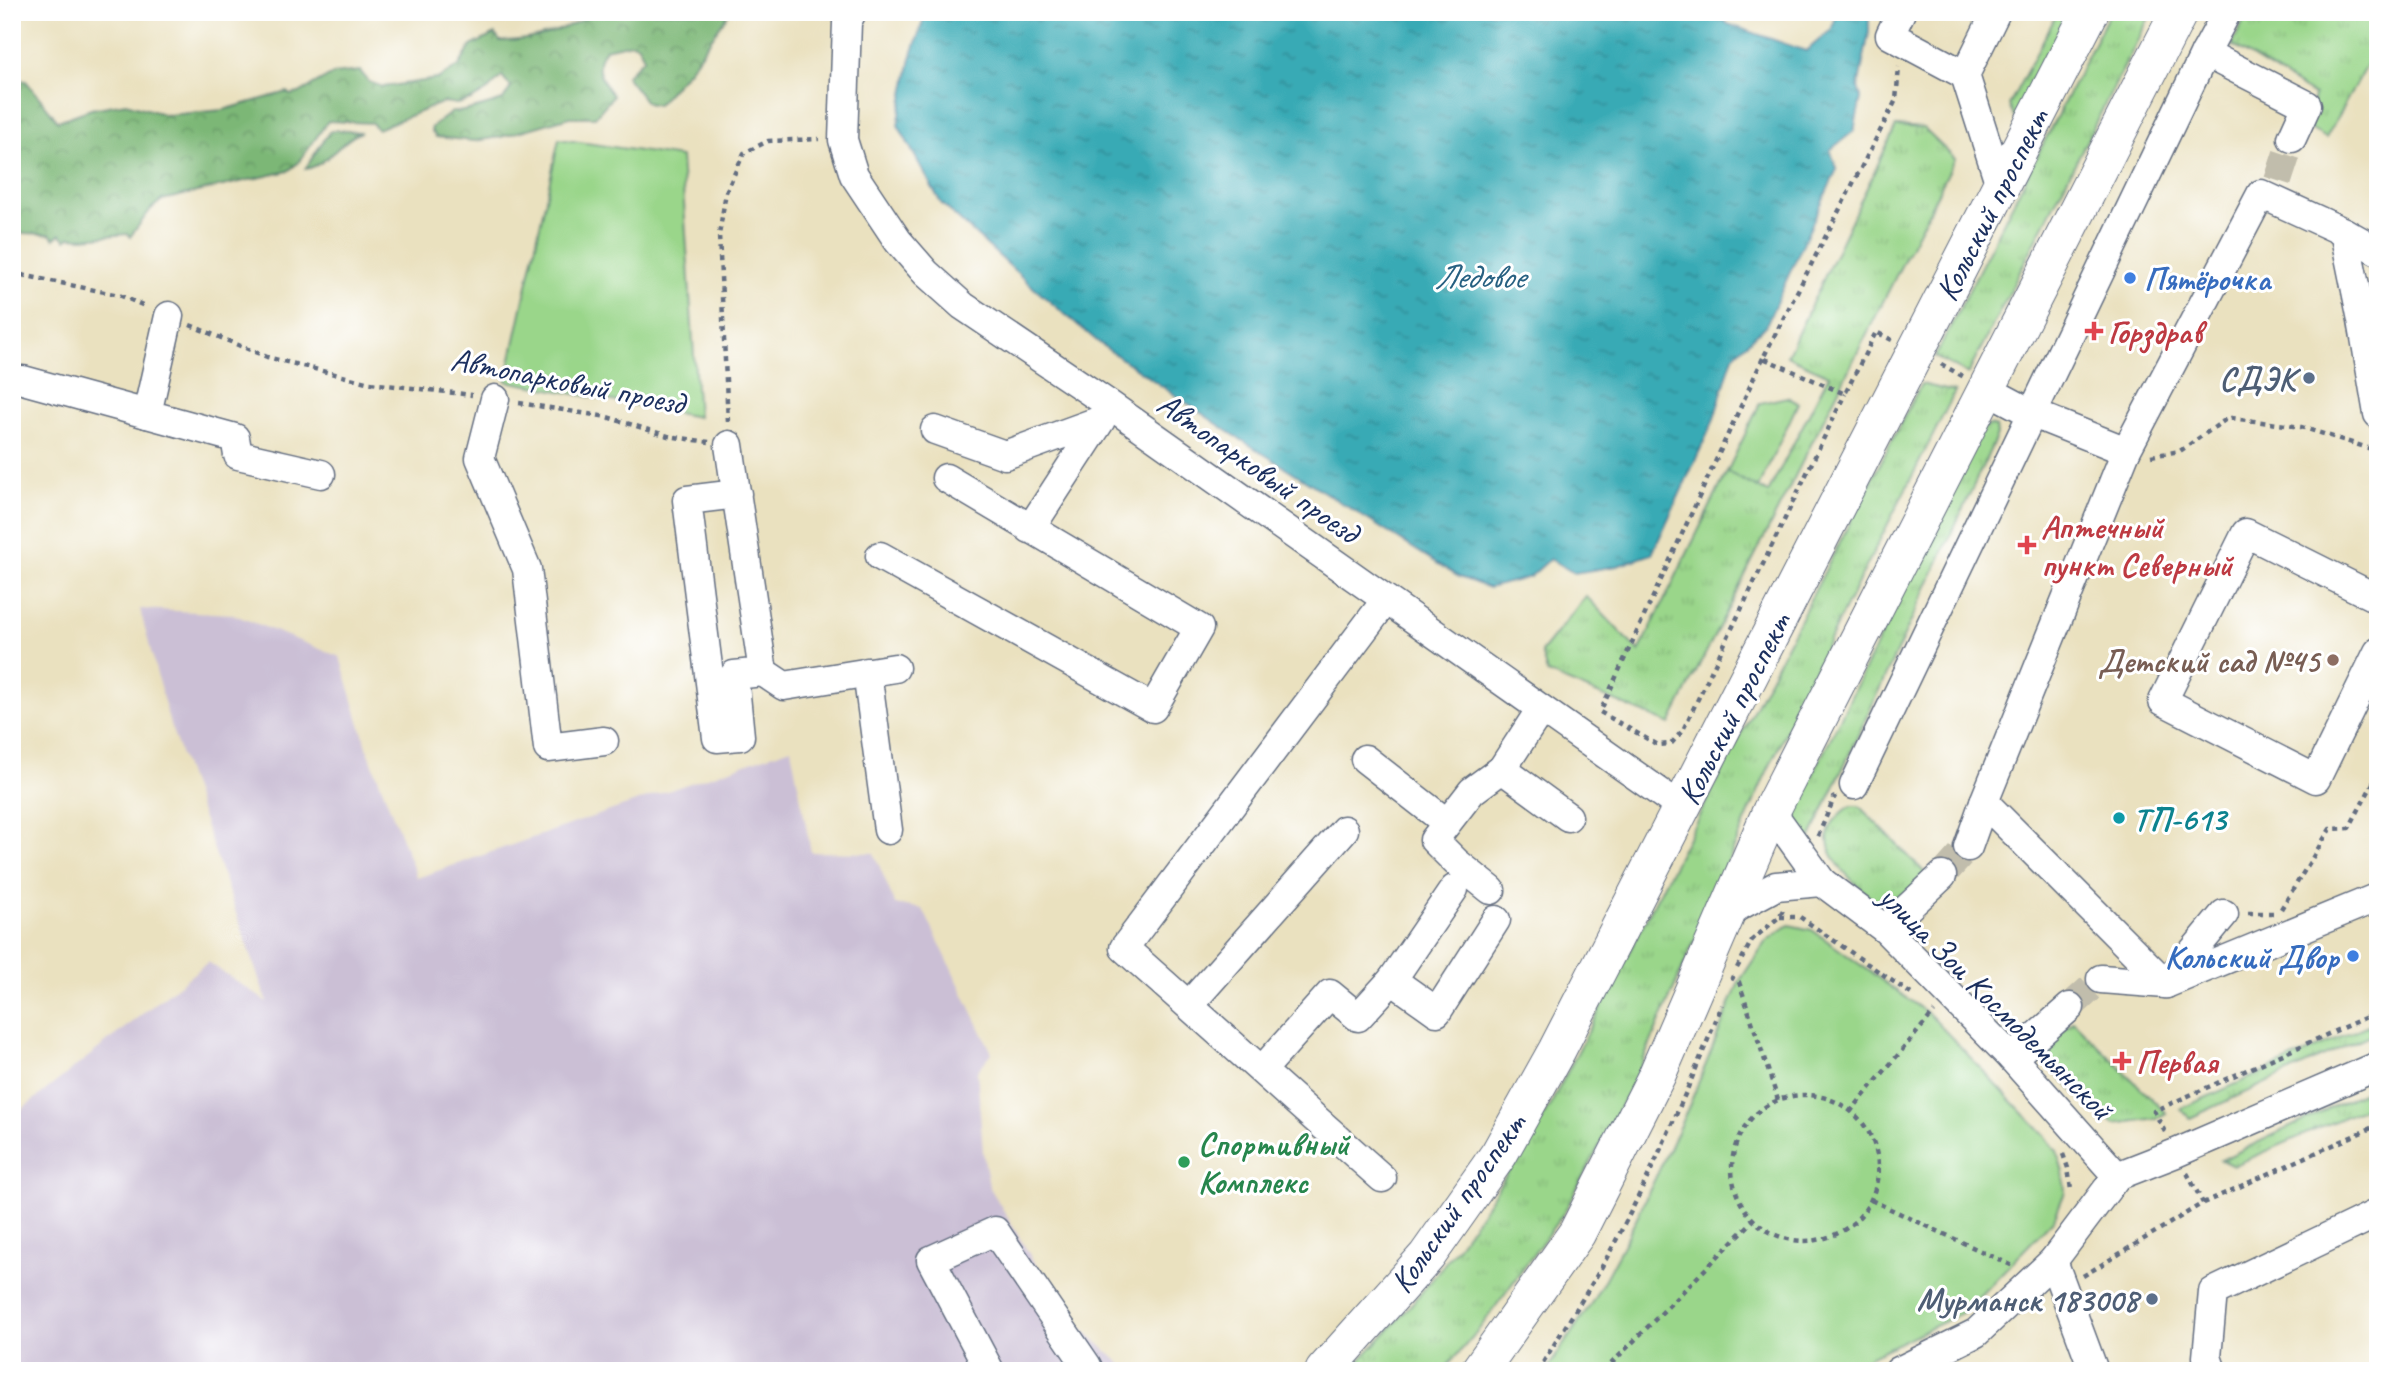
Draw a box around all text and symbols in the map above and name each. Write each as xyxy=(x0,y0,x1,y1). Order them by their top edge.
street label: Кольский проспект xyxy=(1925,100,2059,308)
water label: Ледовое xyxy=(1434,254,1529,299)
place label: Пятёрочка xyxy=(2144,258,2273,300)
marker: Пятёрочка xyxy=(2122,270,2138,286)
place label: Горздрав xyxy=(2108,311,2207,354)
marker: Горздрав xyxy=(2086,323,2102,339)
street label: Автопарковый проезд xyxy=(447,338,691,425)
place label: СДЭК xyxy=(2219,358,2301,400)
marker: СДЭК xyxy=(2301,370,2317,386)
street label: Автопарковый проезд xyxy=(1149,383,1370,555)
place label: Аптечный пункт Северный xyxy=(2041,506,2234,586)
marker: Аптечный пункт Северный xyxy=(2019,537,2035,553)
street label: Кольский проспект xyxy=(1667,604,1801,812)
place label: Детский сад №45 xyxy=(2098,640,2322,682)
marker: Детский сад №45 xyxy=(2325,652,2341,668)
place label: ТП-613 xyxy=(2133,798,2229,840)
marker: ТП-613 xyxy=(2111,810,2127,826)
street label: улица Зои Космодемьянской xyxy=(1869,875,2124,1131)
place label: Кольский Двор xyxy=(2165,936,2341,978)
marker: Кольский Двор xyxy=(2345,948,2361,964)
place label: Первая xyxy=(2136,1041,2220,1083)
marker: Первая xyxy=(2114,1053,2130,1069)
street label: Кольский проспект xyxy=(1380,1103,1536,1301)
place label: Спортивный Комплекс xyxy=(1198,1123,1351,1203)
marker: Спортивный Комплекс xyxy=(1176,1154,1192,1170)
place label: Мурманск 183008 xyxy=(1917,1279,2142,1321)
marker: Мурманск 183008 xyxy=(2144,1291,2160,1307)

